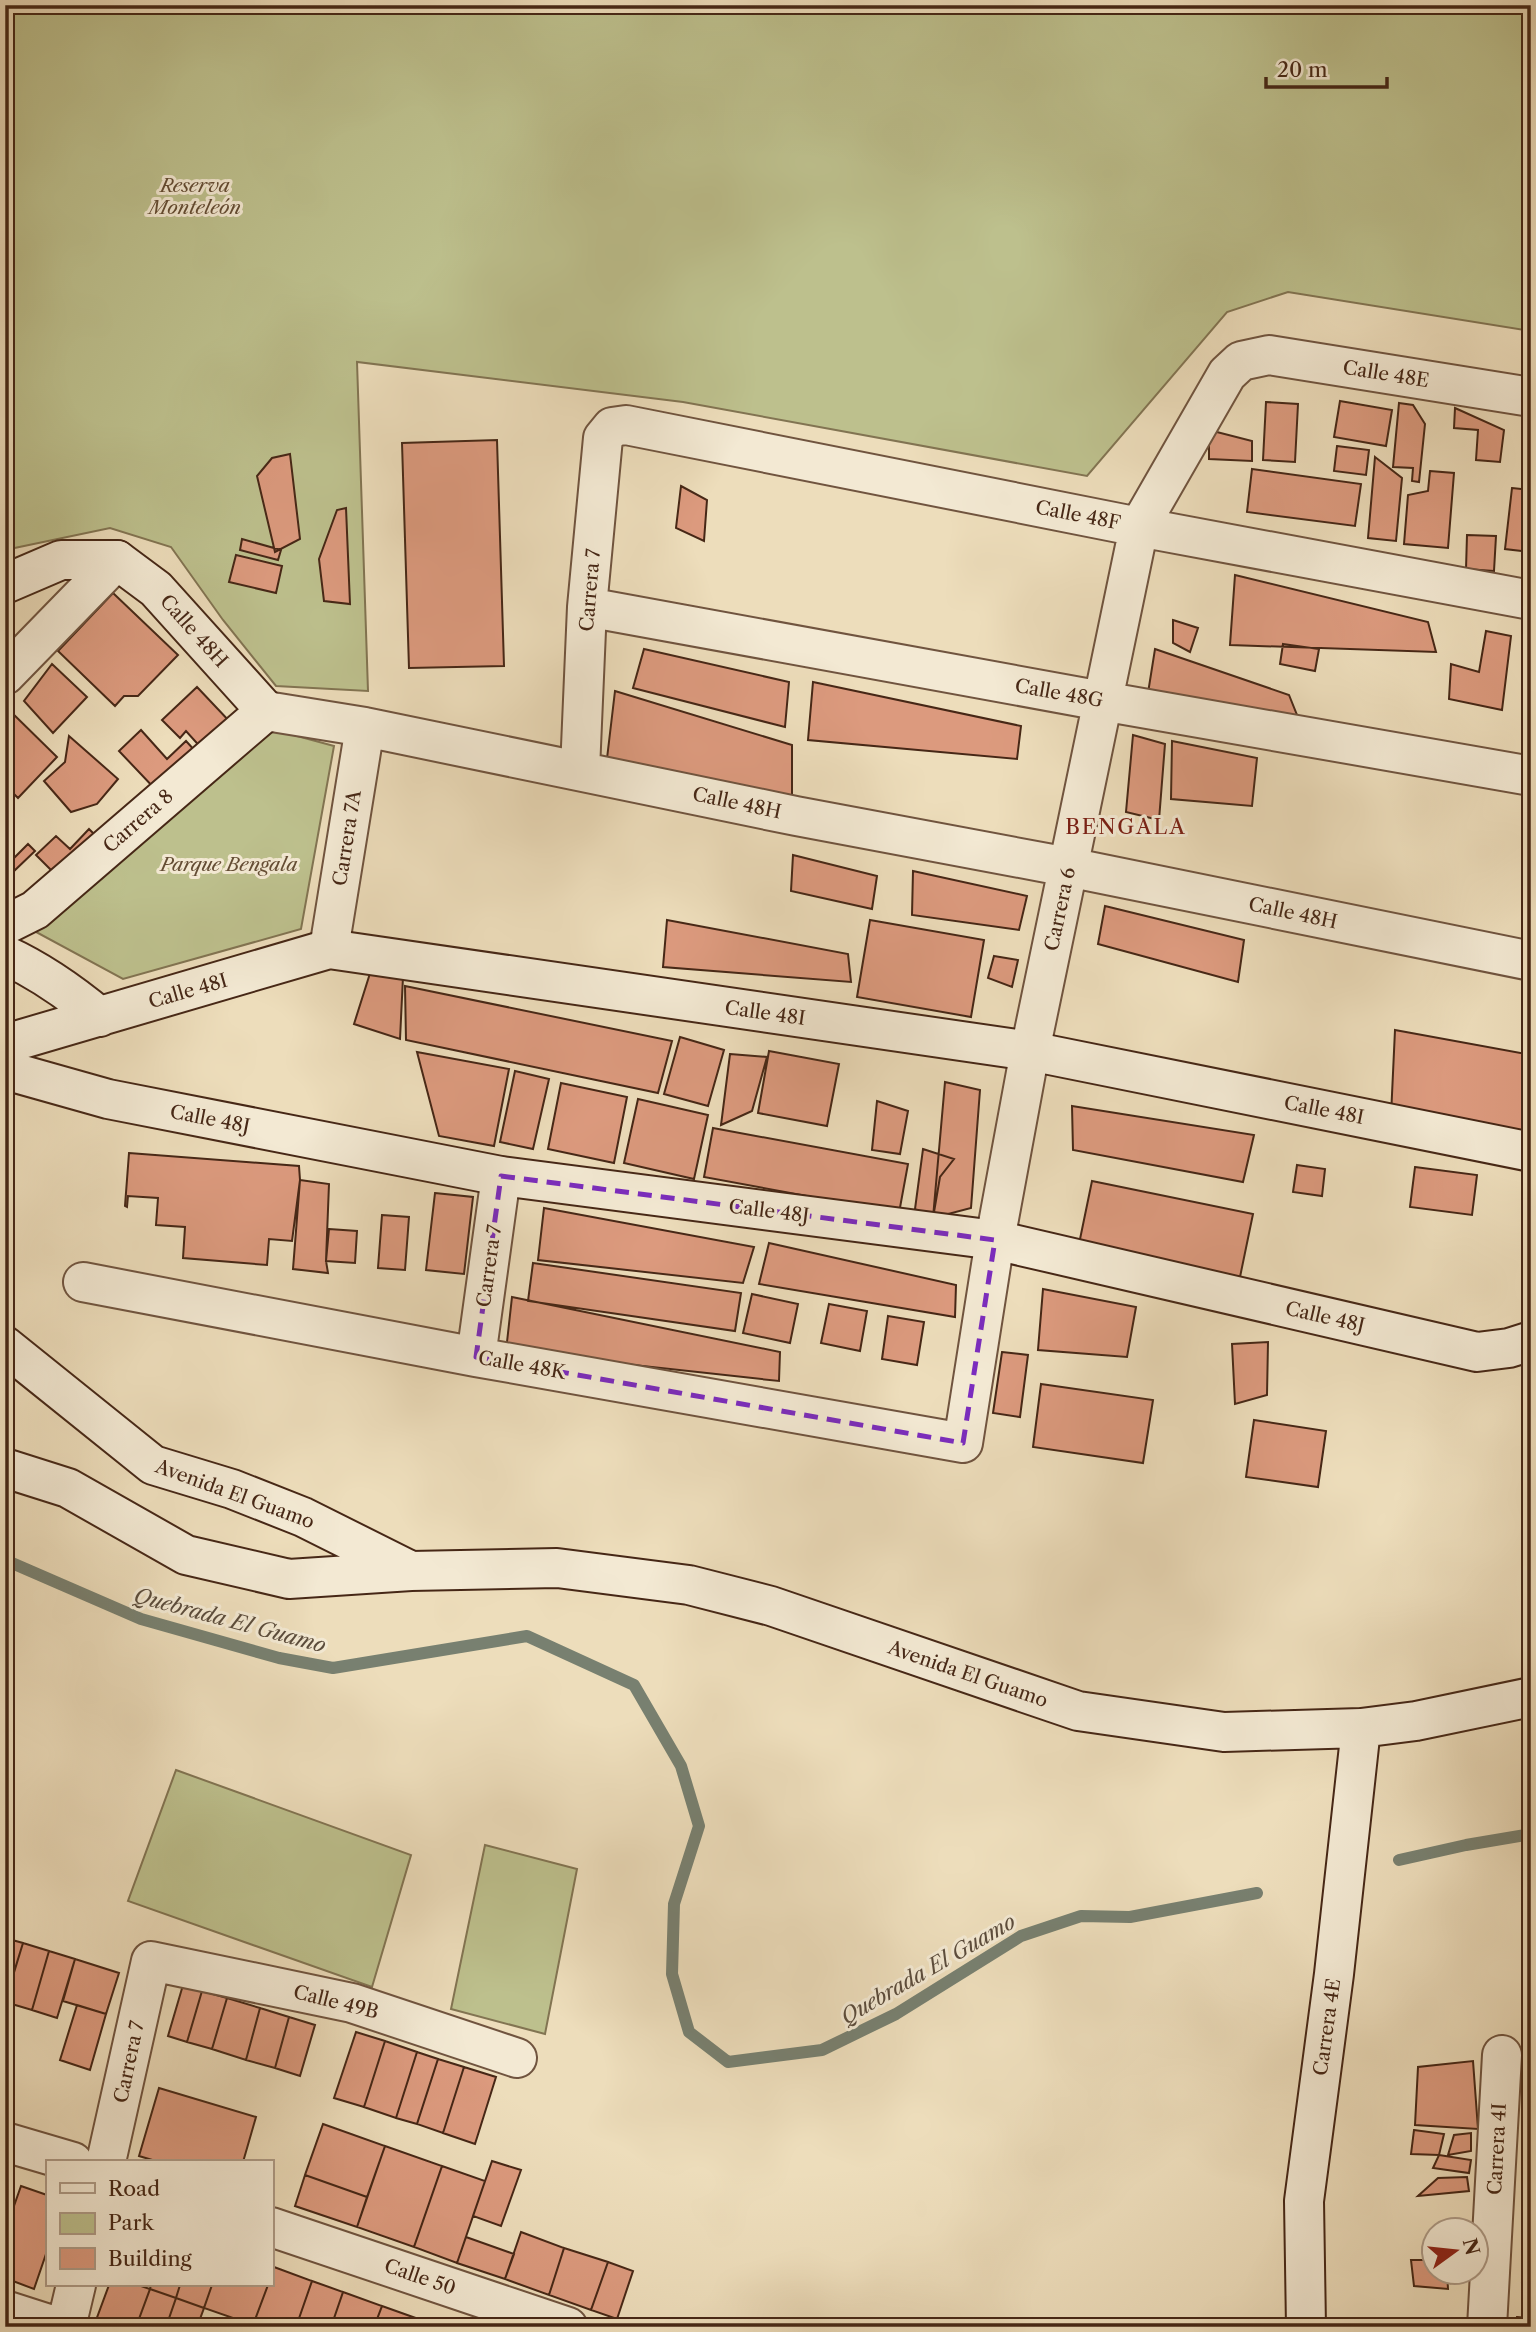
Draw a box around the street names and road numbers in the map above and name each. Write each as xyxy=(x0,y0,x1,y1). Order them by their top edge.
street label: Calle 48E xyxy=(1341,356,1431,392)
street label: Calle 48F xyxy=(1033,495,1123,535)
street label: Carrera 7 xyxy=(575,547,605,632)
street label: Calle 48H xyxy=(155,590,233,672)
street label: Calle 48G xyxy=(1013,674,1105,712)
street label: Calle 48H xyxy=(691,782,783,824)
street label: Carrera 8 xyxy=(98,784,178,858)
street label: Carrera 7A xyxy=(328,788,366,888)
street label: Carrera 6 xyxy=(1040,865,1080,953)
street label: Calle 48H xyxy=(1247,892,1339,934)
street label: Calle 48I xyxy=(146,969,230,1013)
street label: Calle 48I xyxy=(723,996,807,1030)
street label: Calle 48I xyxy=(1282,1091,1366,1129)
street label: Calle 48J xyxy=(168,1100,252,1138)
street label: Calle 48J xyxy=(727,1195,811,1227)
street label: Carrera 7 xyxy=(472,1223,506,1309)
street label: Calle 48J xyxy=(1283,1297,1367,1337)
street label: Calle 48K xyxy=(476,1346,569,1384)
street label: Avenida El Guamo xyxy=(151,1454,318,1533)
street label: Avenida El Guamo xyxy=(884,1636,1051,1712)
street label: Carrera 4E xyxy=(1309,1977,1345,2077)
street label: Calle 49B xyxy=(291,1980,381,2024)
street label: Carrera 7 xyxy=(109,2018,149,2105)
street label: Carrera 4I xyxy=(1483,2102,1511,2196)
street label: Calle 50 xyxy=(381,2254,459,2300)

